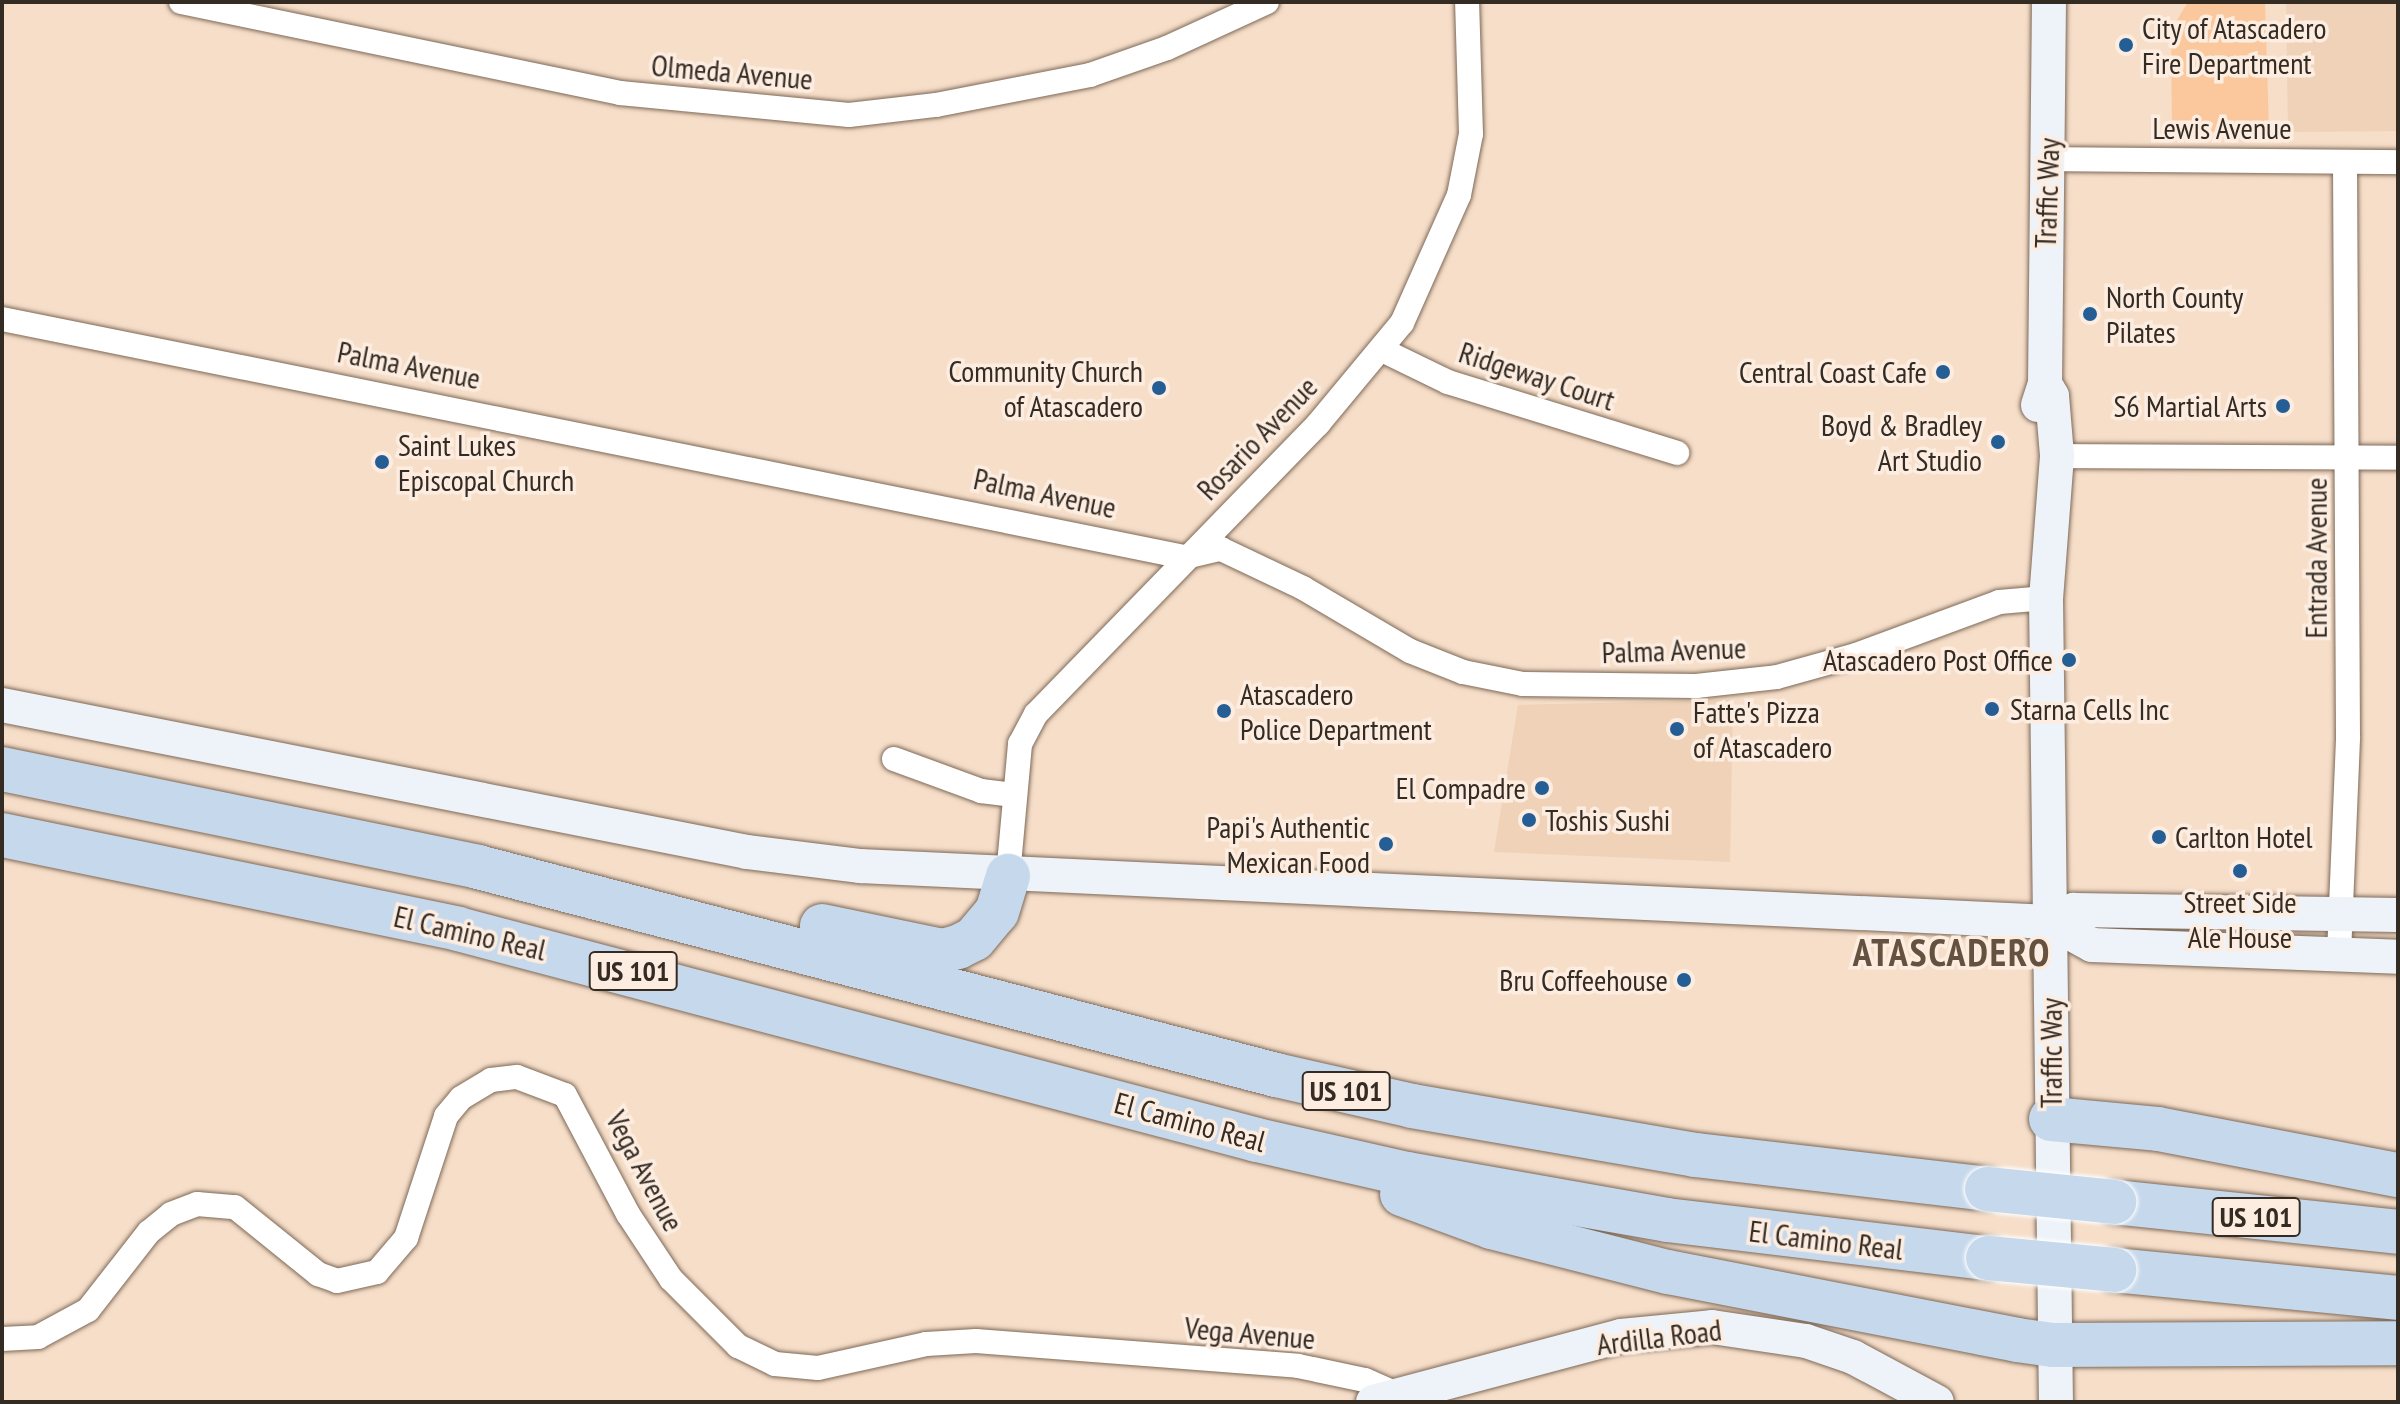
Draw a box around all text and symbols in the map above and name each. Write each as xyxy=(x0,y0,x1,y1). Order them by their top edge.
place label: City of Atascadero Fire Department xyxy=(2142,10,2328,80)
marker: City of Atascadero Fire Department xyxy=(2117,36,2135,54)
street label: Olmeda Avenue xyxy=(649,47,815,97)
street label: Lewis Avenue xyxy=(2152,110,2292,146)
street label: Traffic Way xyxy=(2027,137,2067,249)
place label: North County Pilates xyxy=(2106,279,2243,350)
marker: North County Pilates xyxy=(2081,305,2099,323)
street label: Palma Avenue xyxy=(334,333,484,397)
street label: Ridgeway Court xyxy=(1454,334,1620,418)
place label: Community Church of Atascadero xyxy=(948,353,1143,424)
place label: Central Coast Cafe xyxy=(1739,354,1927,390)
marker: Central Coast Cafe xyxy=(1934,363,1952,381)
street label: Rosario Avenue xyxy=(1189,369,1325,507)
marker: Community Church of Atascadero xyxy=(1150,379,1168,397)
place label: S6 Martial Arts xyxy=(2113,388,2267,424)
marker: S6 Martial Arts xyxy=(2274,397,2292,415)
place label: Boyd & Bradley Art Studio xyxy=(1821,407,1982,478)
place label: Saint Lukes Episcopal Church xyxy=(398,427,574,498)
marker: Boyd & Bradley Art Studio xyxy=(1989,433,2007,451)
marker: Saint Lukes Episcopal Church xyxy=(373,453,391,471)
street label: Palma Avenue xyxy=(970,460,1120,526)
street label: Entrada Avenue xyxy=(2298,477,2334,639)
street label: Palma Avenue xyxy=(1601,629,1747,671)
place label: Atascadero Post Office xyxy=(1823,642,2053,678)
marker: Atascadero Post Office xyxy=(2060,651,2078,669)
place label: Atascadero Police Department xyxy=(1240,676,1432,746)
place label: Starna Cells Inc xyxy=(2010,691,2169,727)
place label: Fatte's Pizza of Atascadero xyxy=(1693,694,1833,764)
marker: Starna Cells Inc xyxy=(1981,698,2003,720)
marker: Atascadero Police Department xyxy=(1215,702,1233,720)
marker: Fatte's Pizza of Atascadero xyxy=(1668,720,1686,738)
place label: El Compadre xyxy=(1396,770,1526,806)
marker: El Compadre xyxy=(1533,779,1551,797)
place label: Toshis Sushi xyxy=(1545,802,1670,838)
place label: Papi's Authentic Mexican Food xyxy=(1206,809,1370,880)
marker: Toshis Sushi xyxy=(1520,811,1538,829)
place label: Carlton Hotel xyxy=(2175,819,2312,855)
marker: Carlton Hotel xyxy=(2150,828,2168,846)
marker: Papi's Authentic Mexican Food xyxy=(1377,835,1395,853)
marker: Street Side Ale House xyxy=(2231,862,2249,880)
place label: Street Side Ale House xyxy=(2183,884,2297,954)
street label: El Camino Real xyxy=(391,898,549,968)
district label: ATASCADERO xyxy=(1853,929,2051,975)
road number: US 101 xyxy=(587,947,679,995)
place label: Bru Coffeehouse xyxy=(1499,962,1668,998)
marker: Bru Coffeehouse xyxy=(1675,971,1693,989)
street label: Traffic Way xyxy=(2033,997,2069,1109)
road number: US 101 xyxy=(1300,1067,1392,1115)
street label: El Camino Real xyxy=(1111,1085,1269,1159)
street label: Vega Avenue xyxy=(598,1104,692,1238)
road number: US 101 xyxy=(2210,1193,2302,1241)
street label: El Camino Real xyxy=(1747,1213,1905,1267)
street label: Vega Avenue xyxy=(1183,1309,1317,1357)
street label: Ardilla Road xyxy=(1595,1311,1723,1363)

